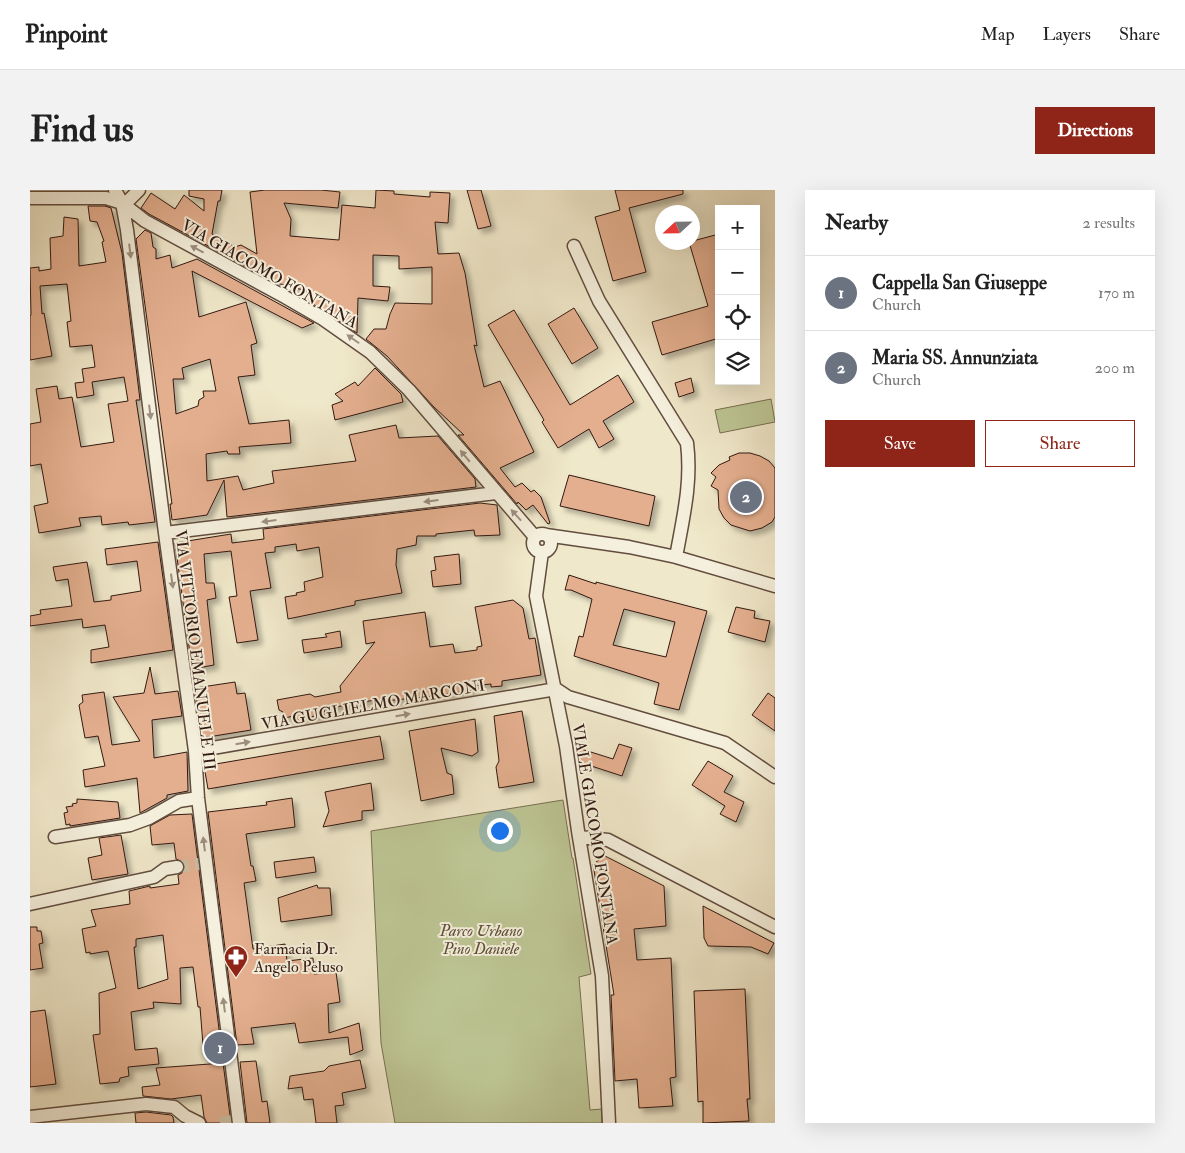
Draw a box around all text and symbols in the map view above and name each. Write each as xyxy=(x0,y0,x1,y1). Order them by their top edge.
text: Pinpoint xyxy=(25,19,108,50)
text: Map xyxy=(981,23,1015,46)
text: Layers xyxy=(1043,23,1091,46)
text: Share xyxy=(1119,23,1160,46)
button: Directions xyxy=(1035,107,1155,154)
text: Find us xyxy=(30,108,134,152)
north arrow xyxy=(655,205,700,250)
map controls xyxy=(715,205,760,385)
button: + xyxy=(715,205,760,250)
text: Nearby xyxy=(825,209,888,236)
text: 2 results xyxy=(1082,213,1135,233)
street label: VIA GIACOMO FONTANA xyxy=(178,215,361,333)
one-way arrow xyxy=(126,243,134,259)
one-way arrow xyxy=(190,245,204,253)
button: − xyxy=(715,250,760,295)
text: Cappella San Giuseppe xyxy=(872,271,1047,295)
text: 1 xyxy=(838,283,844,303)
text: 170 m xyxy=(1098,283,1135,303)
button: locate xyxy=(715,295,760,340)
text: Church xyxy=(872,295,921,315)
one-way arrow xyxy=(346,334,359,344)
button: layers xyxy=(715,340,760,385)
text: Maria SS. Annunziata xyxy=(872,346,1038,370)
text: 2 xyxy=(837,358,845,378)
text: 200 m xyxy=(1095,358,1135,378)
text: Church xyxy=(872,370,921,390)
one-way arrow xyxy=(146,404,154,420)
button: Save xyxy=(825,420,975,467)
button: Share xyxy=(985,420,1135,467)
one-way arrow xyxy=(460,450,471,462)
pin: 2 xyxy=(730,478,762,516)
one-way arrow xyxy=(422,497,438,505)
one-way arrow xyxy=(510,510,522,522)
one-way arrow xyxy=(261,517,277,525)
street label: VIA VITTORIO EMANUELE III xyxy=(170,529,220,772)
one-way arrow xyxy=(168,574,176,590)
street label: VIA GUGLIELMO MARCONI xyxy=(260,675,486,734)
one-way arrow xyxy=(395,711,411,719)
street label: VIALE GIACOMO FONTANA xyxy=(568,722,622,946)
one-way arrow xyxy=(235,738,251,746)
your location xyxy=(487,818,513,844)
one-way arrow xyxy=(200,836,208,852)
park label: Parco Urbano Pino Daniele xyxy=(439,921,523,959)
place label: Farmacia Dr. Angelo Peluso xyxy=(253,939,344,977)
pharmacy icon: Farmacia Dr. Angelo Peluso xyxy=(223,944,249,978)
one-way arrow xyxy=(220,997,228,1013)
pin: 1 xyxy=(204,1029,236,1067)

